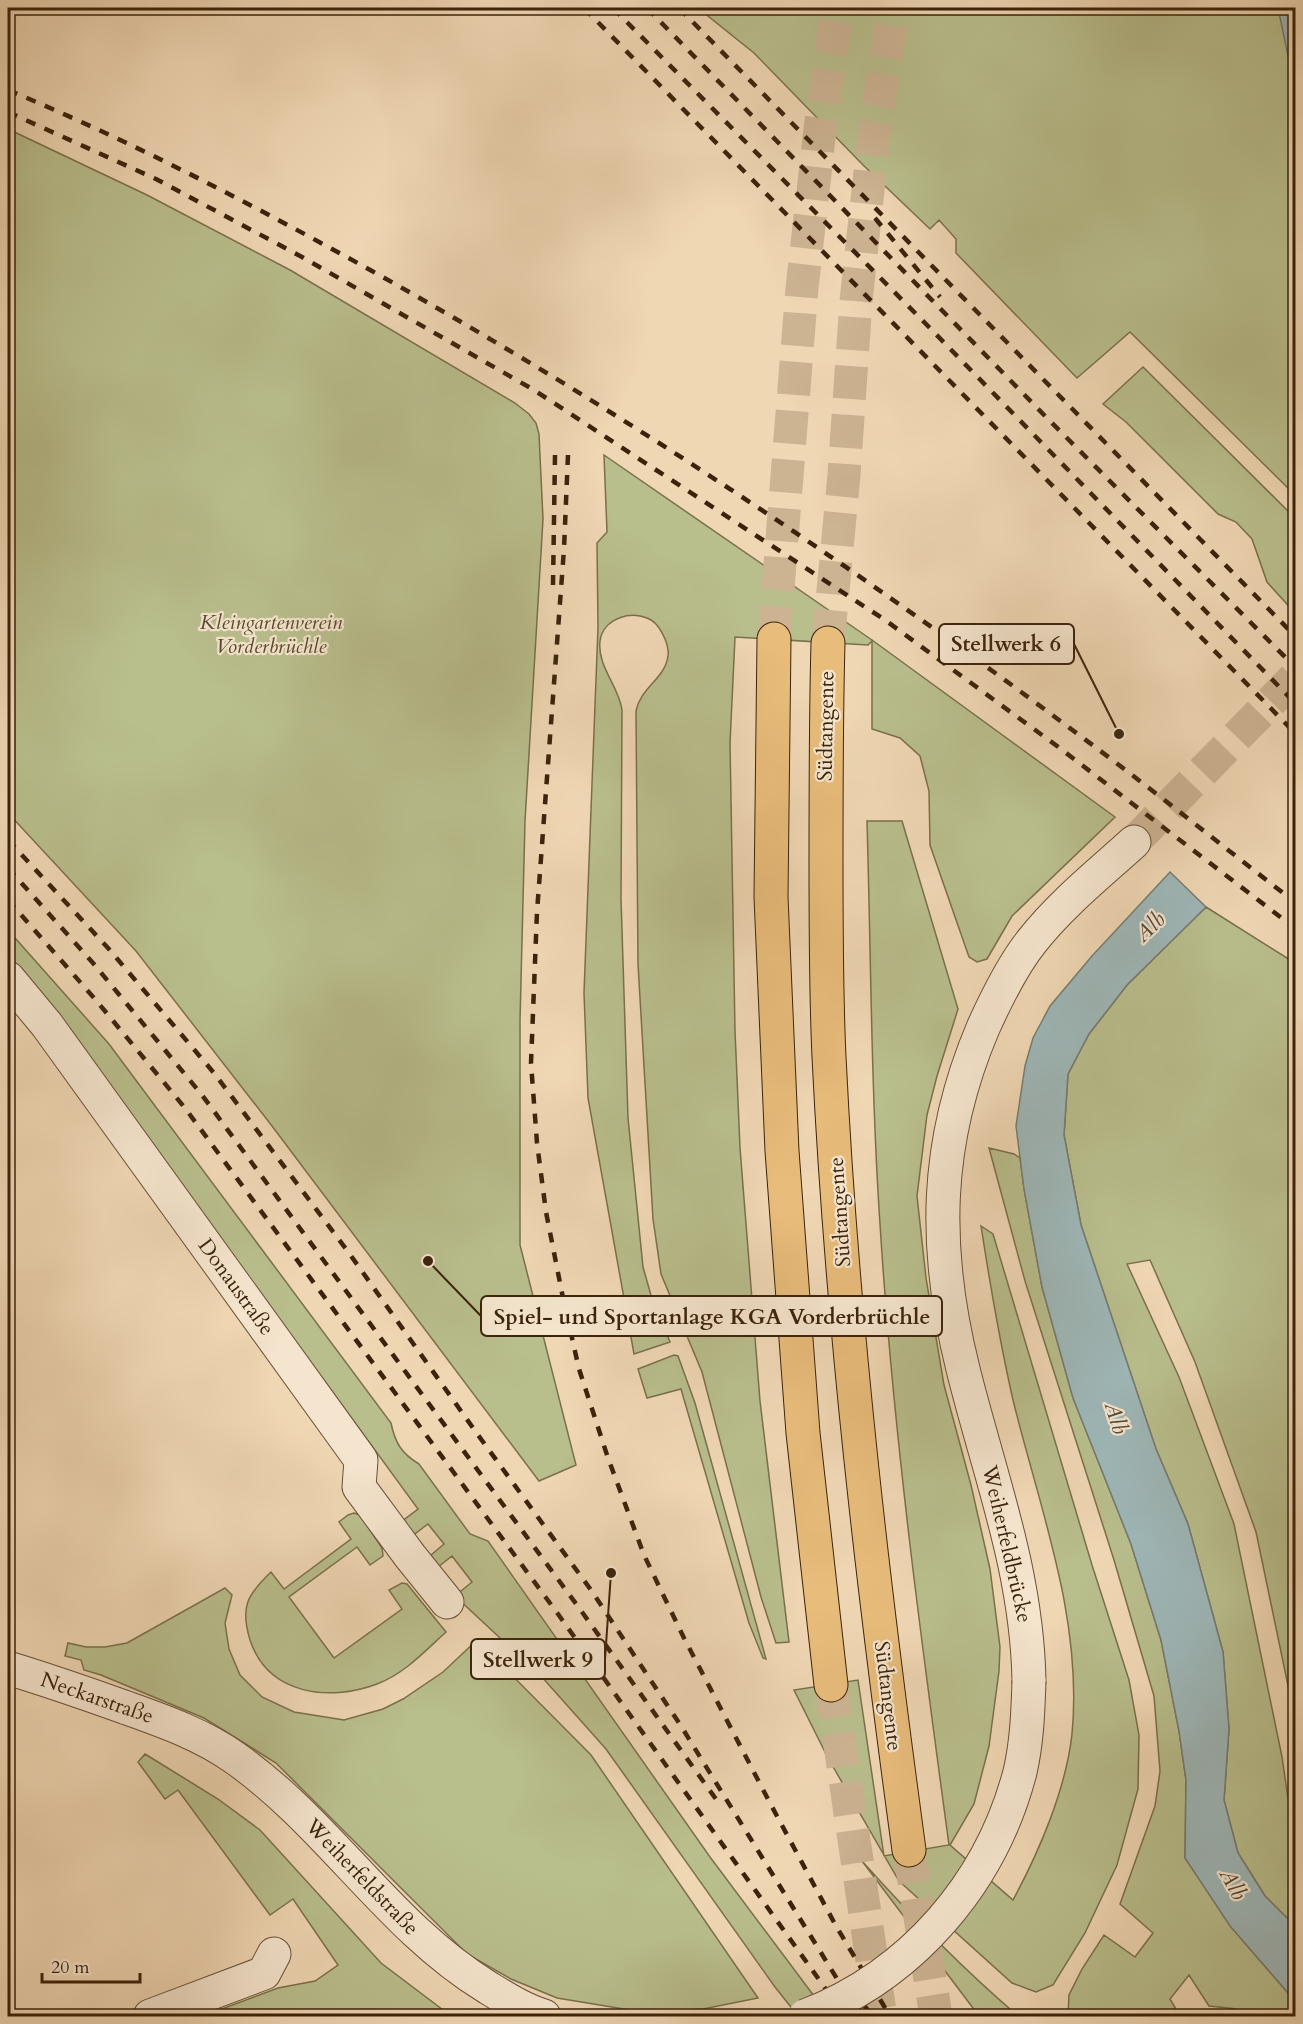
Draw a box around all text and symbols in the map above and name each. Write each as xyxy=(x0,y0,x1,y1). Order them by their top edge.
park label: Kleingartenverein Vorderbrüchle xyxy=(200,608,343,661)
callout: Stellwerk 6 xyxy=(939,624,1074,664)
text: Stellwerk 6 xyxy=(951,629,1061,659)
street label: Südtangente xyxy=(811,671,841,781)
water label: Alb xyxy=(1127,905,1172,950)
street label: Südtangente xyxy=(822,1156,858,1268)
street label: Donaustraße xyxy=(191,1233,281,1341)
callout: Spiel- und Sportanlage KGA Vorderbrüchle xyxy=(481,1296,942,1336)
text: Spiel- und Sportanlage KGA Vorderbrüchle xyxy=(494,1302,930,1332)
water label: Alb xyxy=(1097,1397,1135,1438)
street label: Weiherfeldbrücke xyxy=(975,1462,1039,1626)
callout: Stellwerk 9 xyxy=(471,1639,605,1679)
street label: Südtangente xyxy=(867,1640,909,1752)
text: Stellwerk 9 xyxy=(483,1645,593,1675)
street label: Neckarstraße xyxy=(37,1665,157,1731)
street label: Weiherfeldstraße xyxy=(298,1811,425,1942)
water label: Alb xyxy=(1212,1862,1254,1906)
scale bar xyxy=(42,1946,140,1984)
text: 20 m xyxy=(51,1955,90,1980)

